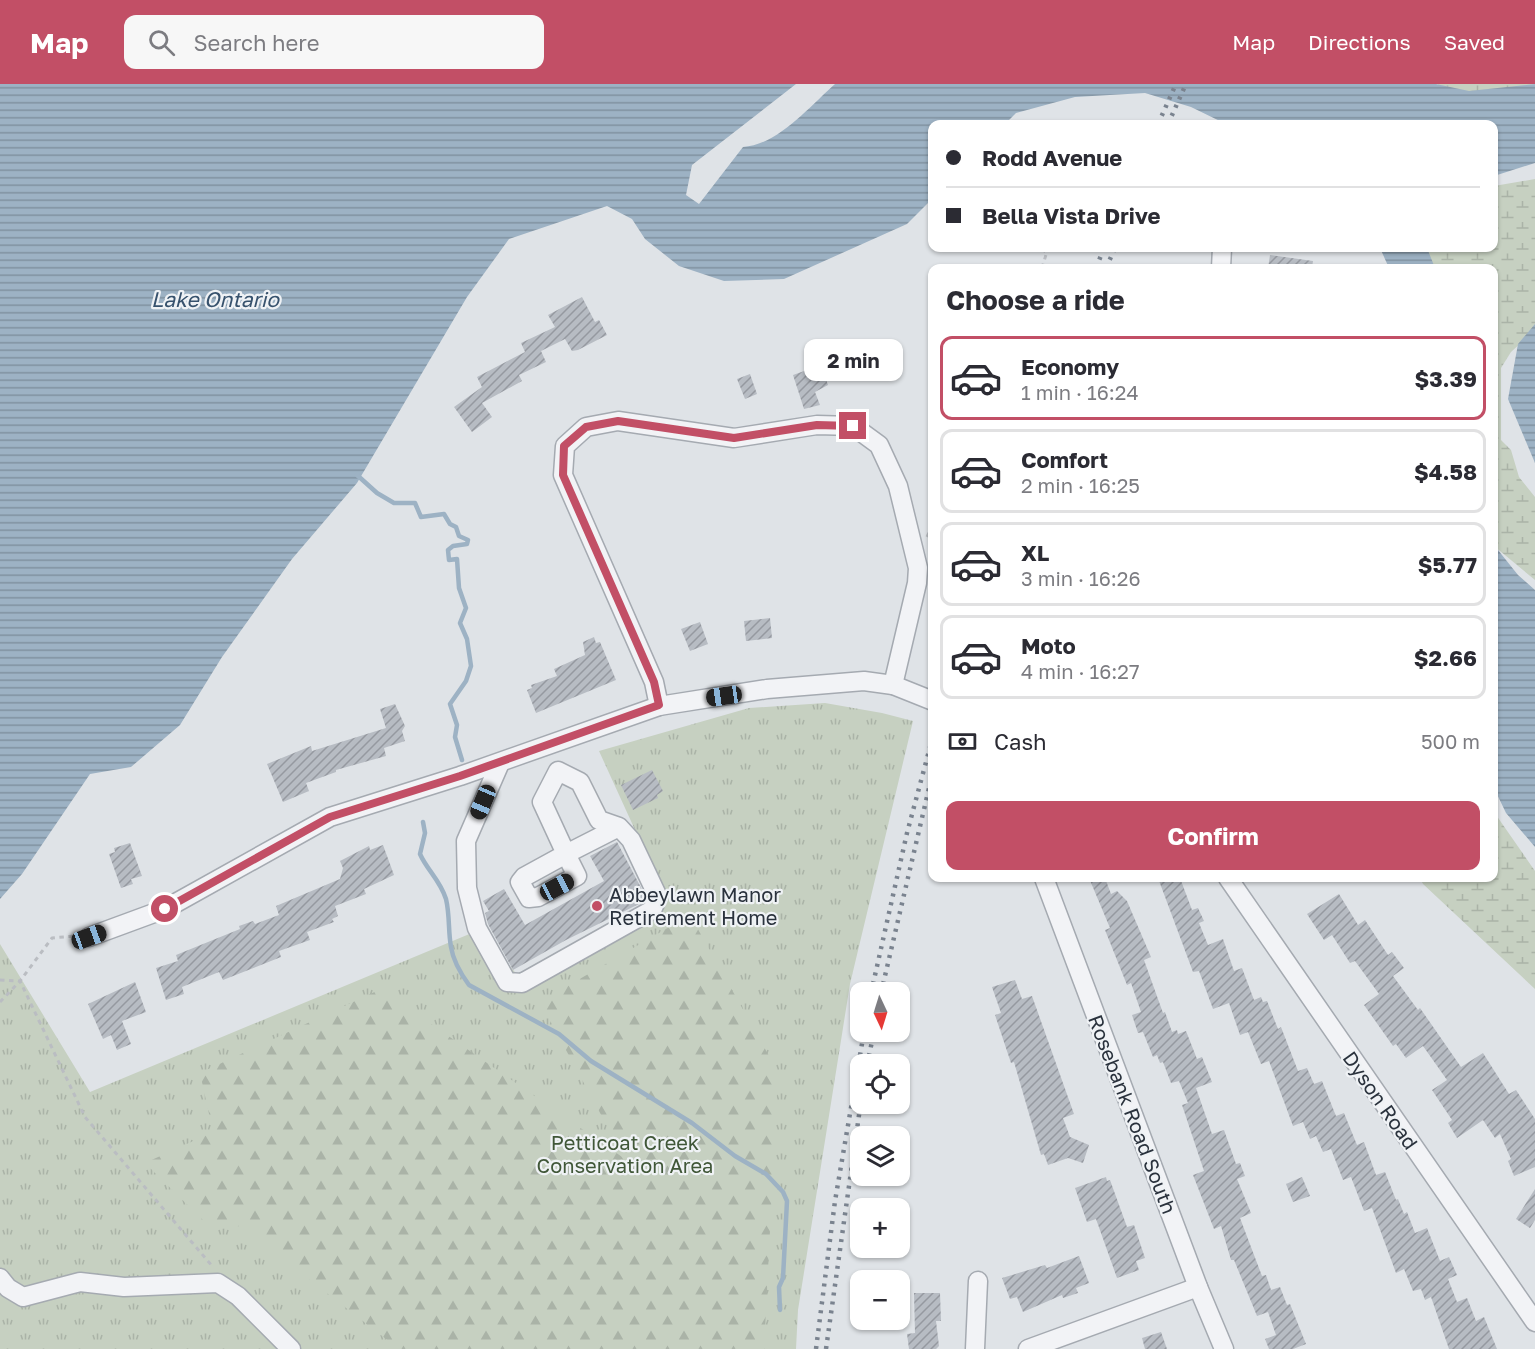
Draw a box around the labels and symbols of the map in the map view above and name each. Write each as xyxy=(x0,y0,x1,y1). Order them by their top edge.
water label: Lake Ontario xyxy=(151,286,280,312)
callout: 2 min xyxy=(804,339,902,381)
route end xyxy=(839,412,866,439)
car xyxy=(705,685,743,707)
car xyxy=(468,782,498,822)
car xyxy=(537,871,577,903)
place label: Abbeylawn Manor Retirement Home xyxy=(609,882,781,929)
route start xyxy=(151,895,178,922)
marker: Abbeylawn Manor Retirement Home xyxy=(590,899,604,913)
car xyxy=(69,922,109,952)
north arrow xyxy=(850,982,910,1042)
street label: Rosebank Road South xyxy=(1084,1011,1182,1217)
street label: Dyson Road xyxy=(1338,1046,1424,1154)
park label: Petticoat Creek Conservation Area xyxy=(537,1130,713,1177)

